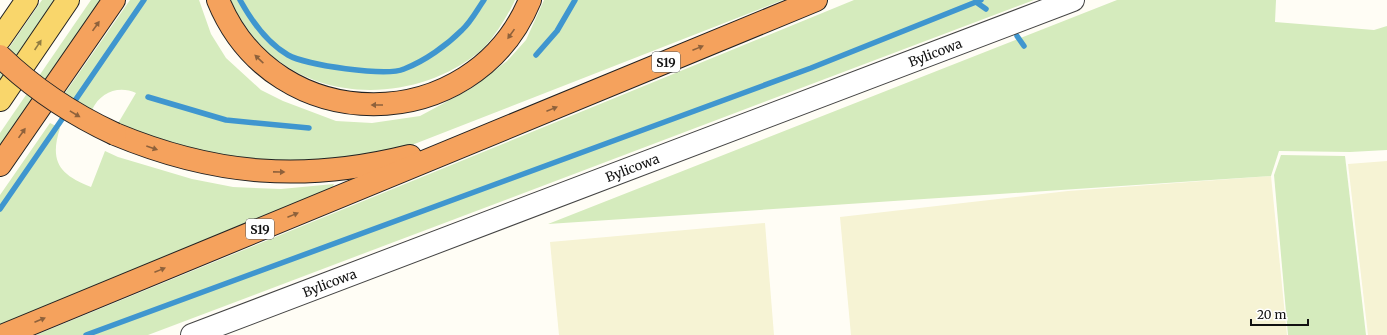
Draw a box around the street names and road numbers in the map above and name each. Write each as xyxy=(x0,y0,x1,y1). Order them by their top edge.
street label: Bylicowa xyxy=(906,35,964,70)
road number: S19 xyxy=(652,52,680,72)
street label: Bylicowa xyxy=(603,150,662,186)
road number: S19 xyxy=(246,219,274,239)
street label: Bylicowa xyxy=(300,265,359,301)

